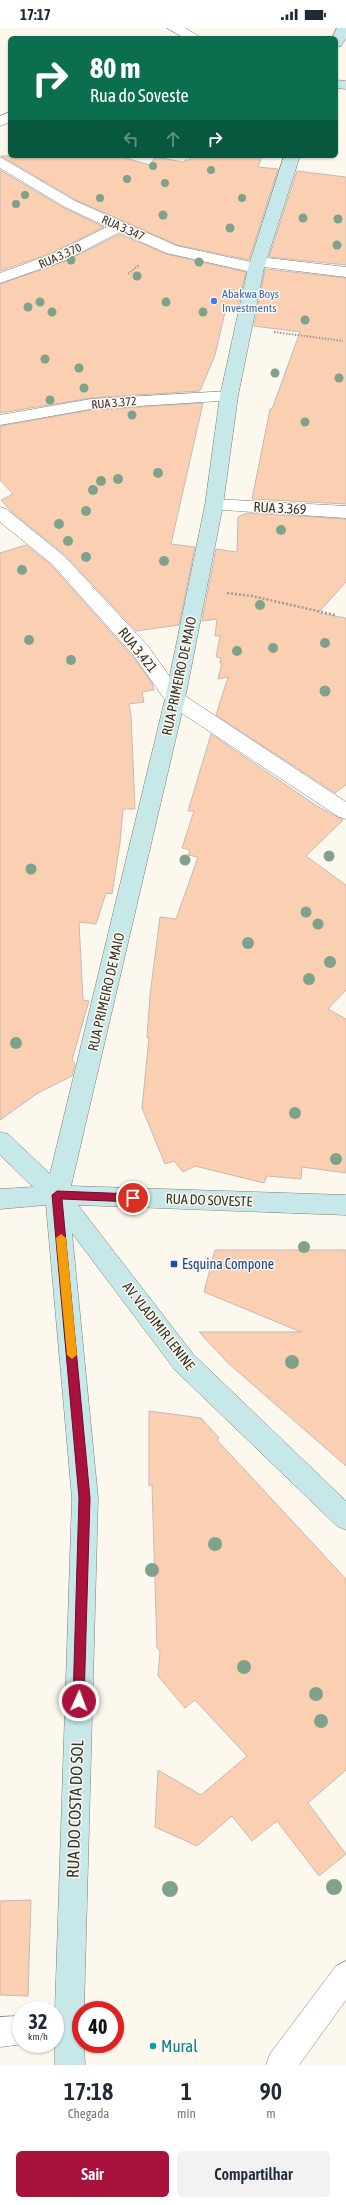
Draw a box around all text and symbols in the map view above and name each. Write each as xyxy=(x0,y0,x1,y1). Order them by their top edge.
text: 17:17 xyxy=(20,6,51,23)
icon: right xyxy=(24,52,76,104)
text: 80 m xyxy=(90,52,140,84)
text: Rua do Soveste xyxy=(90,85,189,106)
icon: left xyxy=(120,128,142,150)
icon: ahead xyxy=(162,128,184,150)
icon: right xyxy=(204,128,226,150)
street label: RUA 3.347 xyxy=(99,212,147,244)
street label: RUA 3.370 xyxy=(36,240,84,272)
place label: Abakwa Boys Investments xyxy=(222,287,279,315)
marker: Abakwa Boys Investments xyxy=(209,296,219,306)
street label: RUA 3.372 xyxy=(91,394,137,412)
street label: RUA 3.369 xyxy=(253,499,307,517)
street label: RUA PRIMEIRO DE MAIO xyxy=(159,615,199,737)
street label: RUA 3.421 xyxy=(115,624,161,676)
street label: RUA PRIMEIRO DE MAIO xyxy=(85,931,127,1053)
pin xyxy=(116,1181,150,1215)
icon: arrive xyxy=(122,1187,144,1209)
street label: RUA DO SOVESTE xyxy=(165,1190,253,1210)
place label: Esquina Compone xyxy=(182,1256,274,1272)
marker: Esquina Compone xyxy=(169,1259,179,1269)
street label: AV. VLADIMIR LENINE xyxy=(120,1279,198,1373)
position arrow xyxy=(58,1680,100,1722)
street label: RUA DO COSTA DO SOL xyxy=(63,1739,87,1878)
speed limit sign: 40 xyxy=(72,2001,124,2053)
text: 32 xyxy=(29,2010,47,2033)
text: km/h xyxy=(28,2031,48,2042)
place label: Mural xyxy=(161,2036,198,2056)
marker: Mural xyxy=(148,2041,158,2051)
text: 17:18 xyxy=(64,2078,113,2105)
text: 1 xyxy=(181,2078,192,2105)
text: 90 xyxy=(260,2078,282,2105)
text: Chegada xyxy=(68,2106,109,2121)
text: min xyxy=(177,2106,196,2121)
text: m xyxy=(266,2106,276,2121)
button: Sair xyxy=(16,2151,169,2197)
button: Compartilhar xyxy=(177,2151,330,2197)

